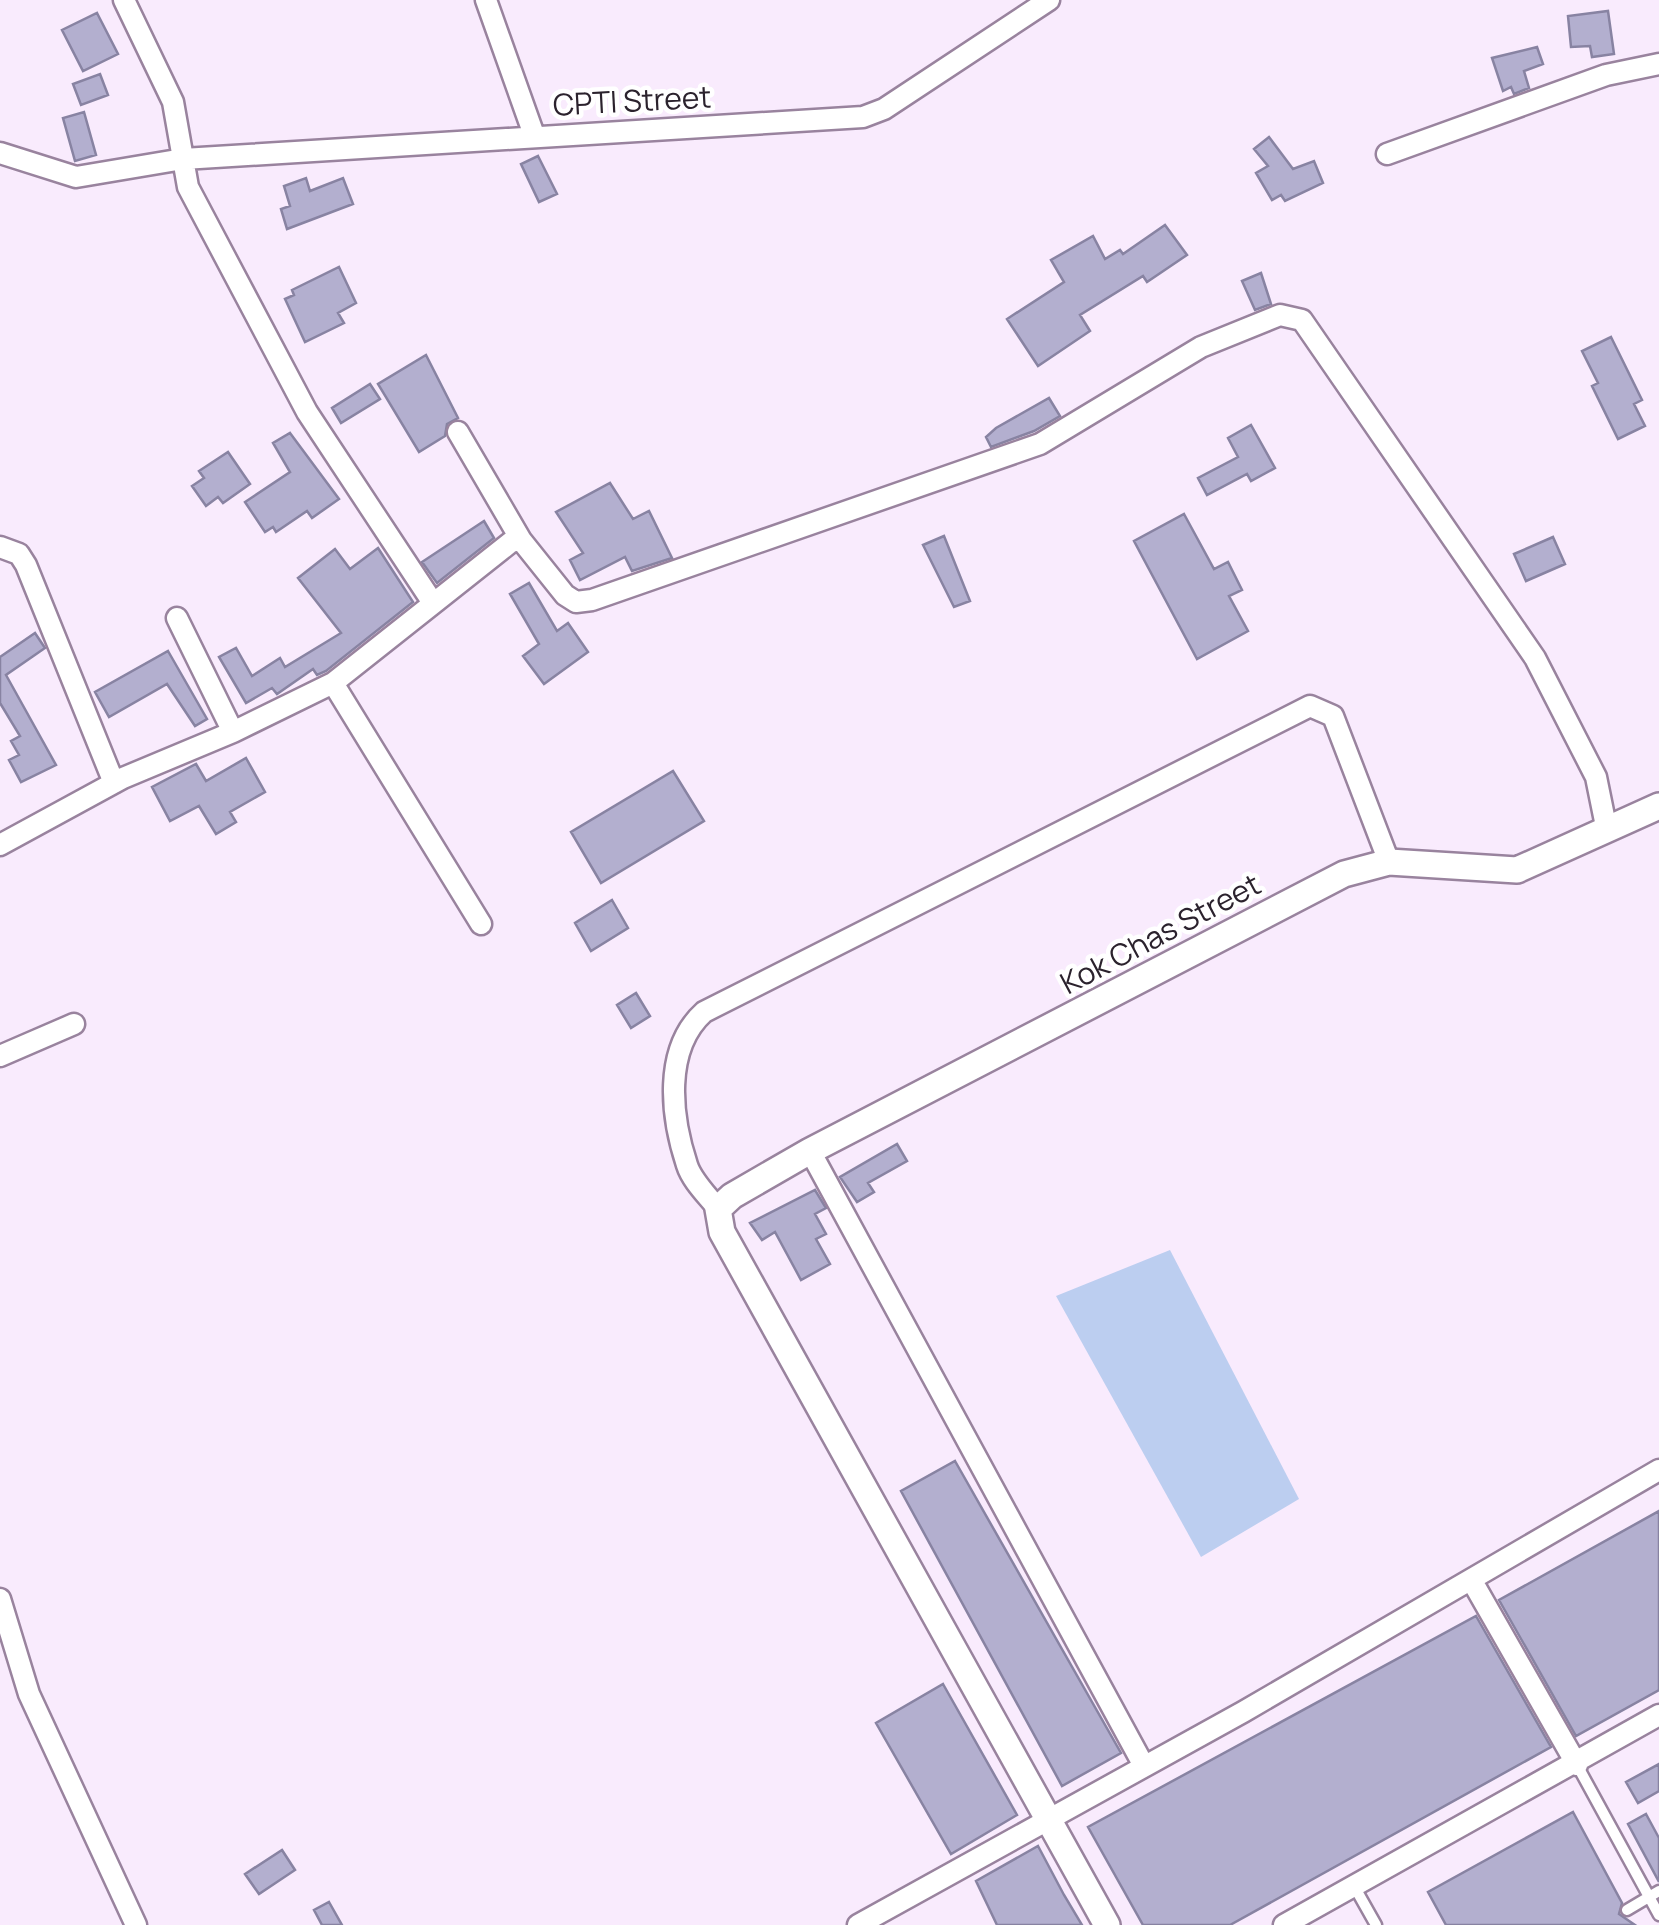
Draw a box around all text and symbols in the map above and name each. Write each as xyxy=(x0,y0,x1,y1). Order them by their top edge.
street label: CPTI Street xyxy=(552,75,712,125)
street label: Kok Chas Street xyxy=(1053,863,1267,1003)

